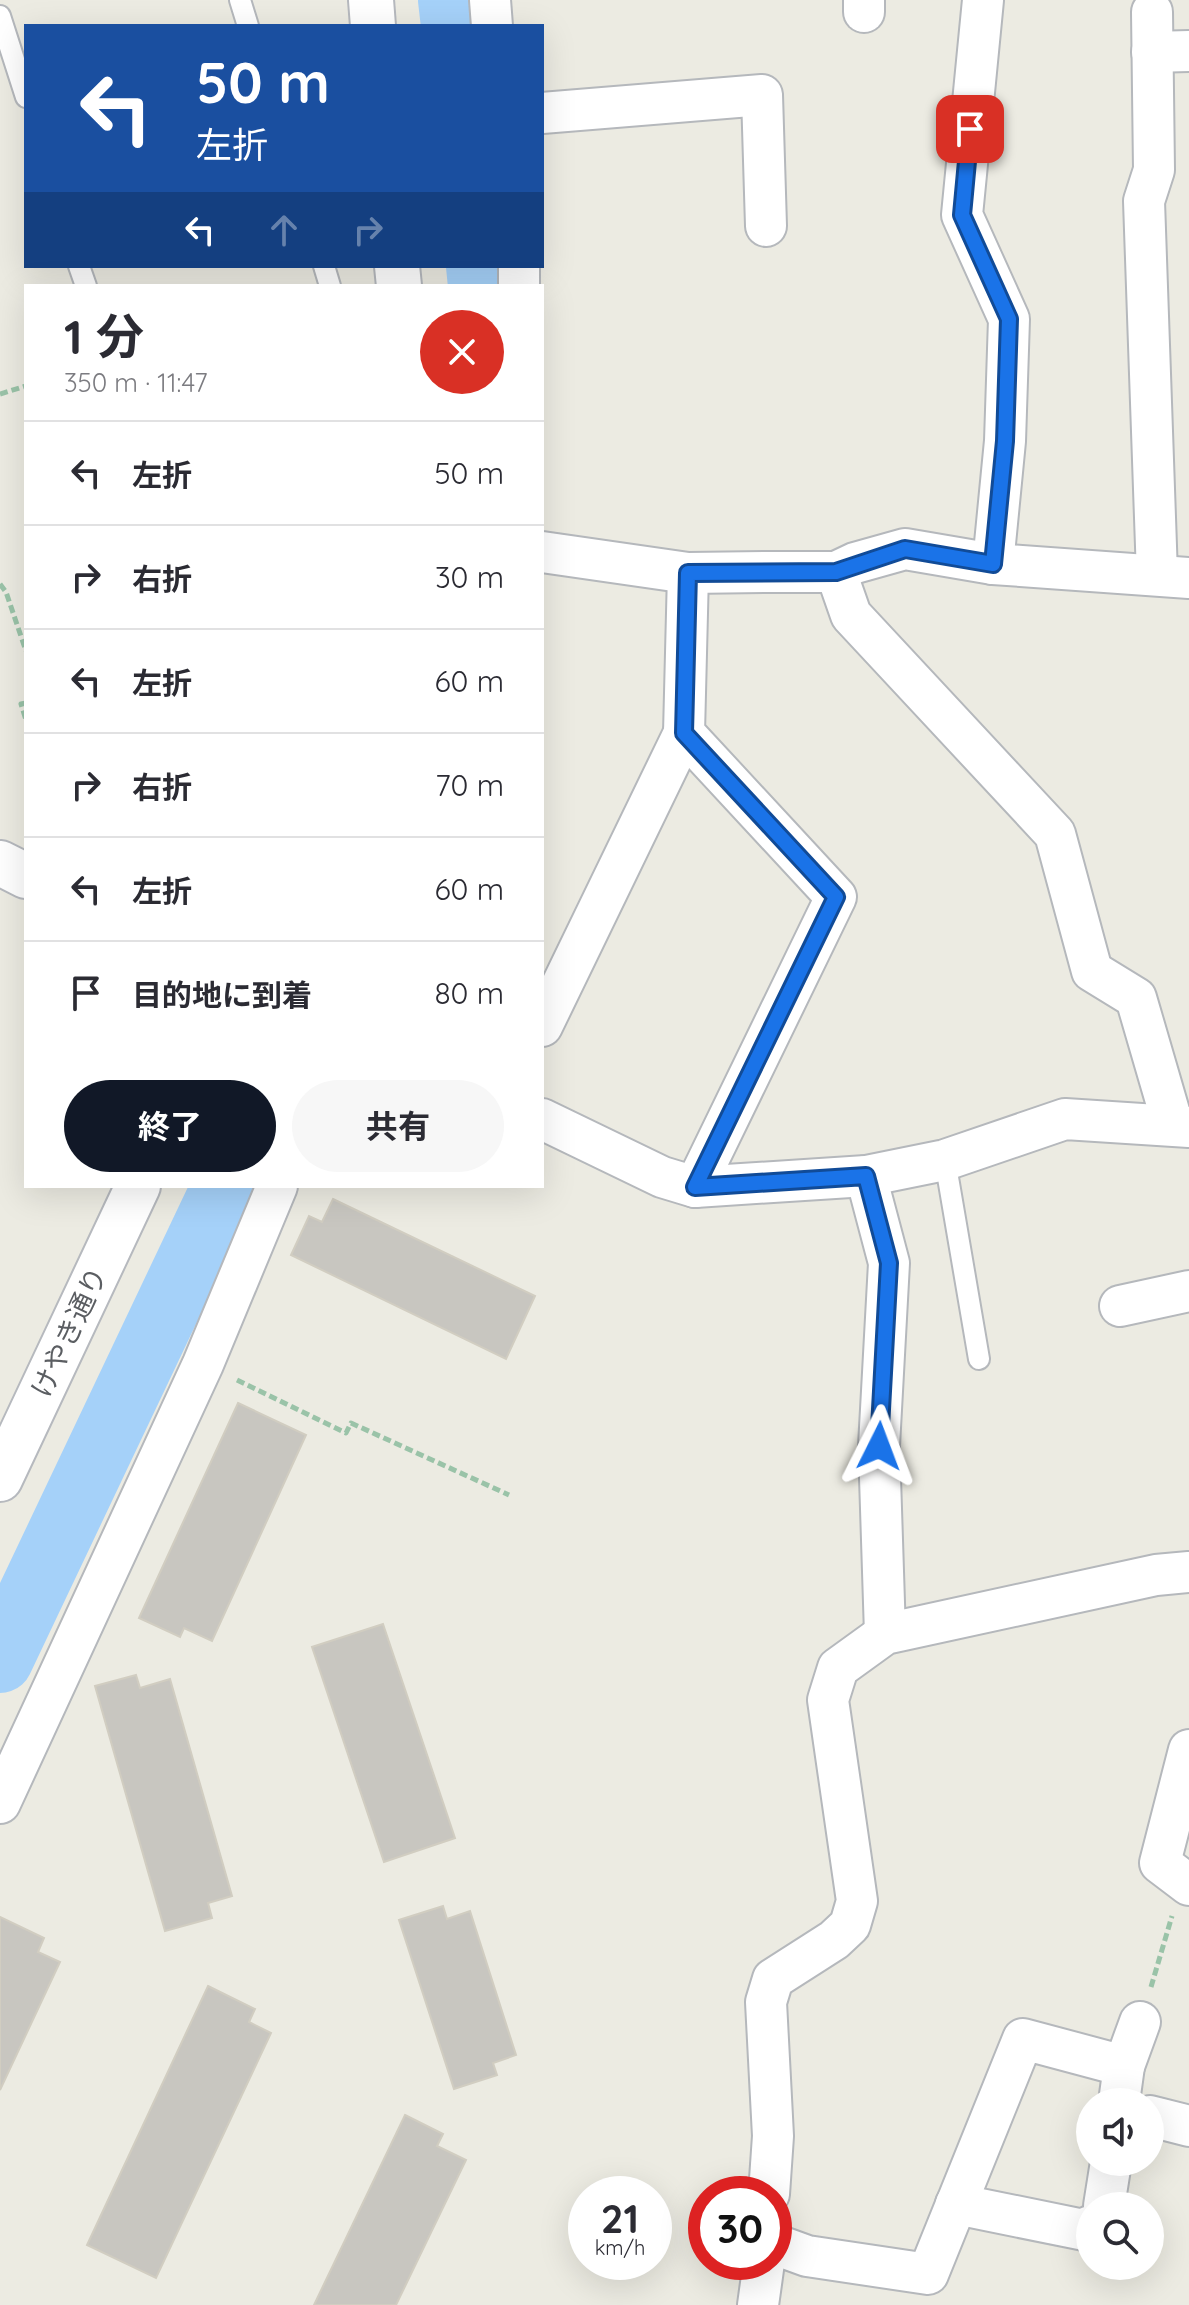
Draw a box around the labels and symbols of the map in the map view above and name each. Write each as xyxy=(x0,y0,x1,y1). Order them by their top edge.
pin xyxy=(936,95,1004,163)
street label: けやき通り xyxy=(23,1261,114,1403)
position arrow xyxy=(837,1404,921,1488)
speed limit sign: 30 xyxy=(688,2176,792,2280)

